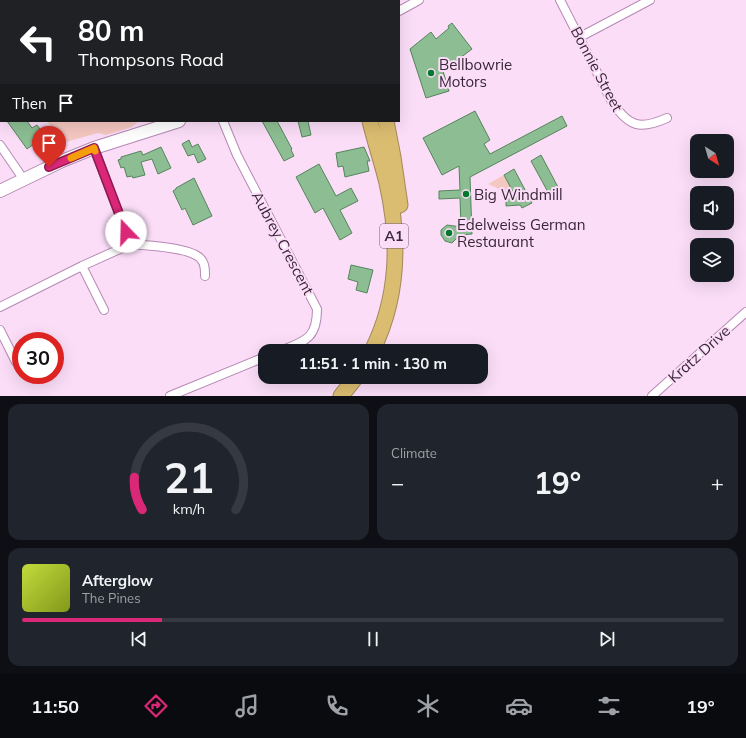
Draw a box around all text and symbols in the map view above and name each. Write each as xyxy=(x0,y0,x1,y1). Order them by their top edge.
text: 80 m xyxy=(78,13,144,48)
icon: left xyxy=(12,16,64,68)
street label: Bonnie Street xyxy=(567,23,627,115)
text: Thompsons Road xyxy=(78,48,224,71)
place label: Bellbowrie Motors xyxy=(439,55,512,91)
marker: Bellbowrie Motors xyxy=(426,68,436,78)
icon: arrive xyxy=(55,92,77,114)
text: Then xyxy=(12,94,47,113)
pin xyxy=(32,126,66,167)
icon: arrive xyxy=(38,132,60,154)
north arrow xyxy=(690,134,734,178)
map controls xyxy=(690,134,734,282)
place label: Big Windmill xyxy=(474,185,563,204)
button: sound xyxy=(690,186,734,230)
street label: Aubrey Crescent xyxy=(248,188,318,298)
marker: Big Windmill xyxy=(461,189,471,199)
position arrow xyxy=(105,211,147,253)
place label: Edelweiss German Restaurant xyxy=(457,215,585,251)
road number: A1 xyxy=(380,224,408,248)
marker: Edelweiss German Restaurant xyxy=(444,228,454,238)
button: layers xyxy=(690,238,734,282)
street label: Kratz Drive xyxy=(664,321,734,387)
speed limit sign: 30 xyxy=(12,332,64,384)
text: 11:51 · 1 min · 130 m xyxy=(299,354,447,373)
text: Climate xyxy=(391,445,437,461)
text: 21 xyxy=(164,451,213,503)
text: 19° xyxy=(534,464,581,502)
text: − xyxy=(391,469,404,497)
text: + xyxy=(711,469,724,497)
text: km/h xyxy=(172,500,205,518)
text: Afterglow xyxy=(82,571,153,590)
text: The Pines xyxy=(82,590,141,606)
icon: previous xyxy=(128,628,150,650)
icon: pause xyxy=(362,628,384,650)
icon: next xyxy=(596,628,618,650)
icon: directions xyxy=(142,692,170,720)
icon: music xyxy=(233,692,261,720)
icon: phone xyxy=(323,692,351,720)
icon: climate xyxy=(414,692,442,720)
icon: car xyxy=(505,692,533,720)
icon: filters xyxy=(595,692,623,720)
text: 11:50 xyxy=(31,695,79,718)
text: 19° xyxy=(686,695,715,718)

